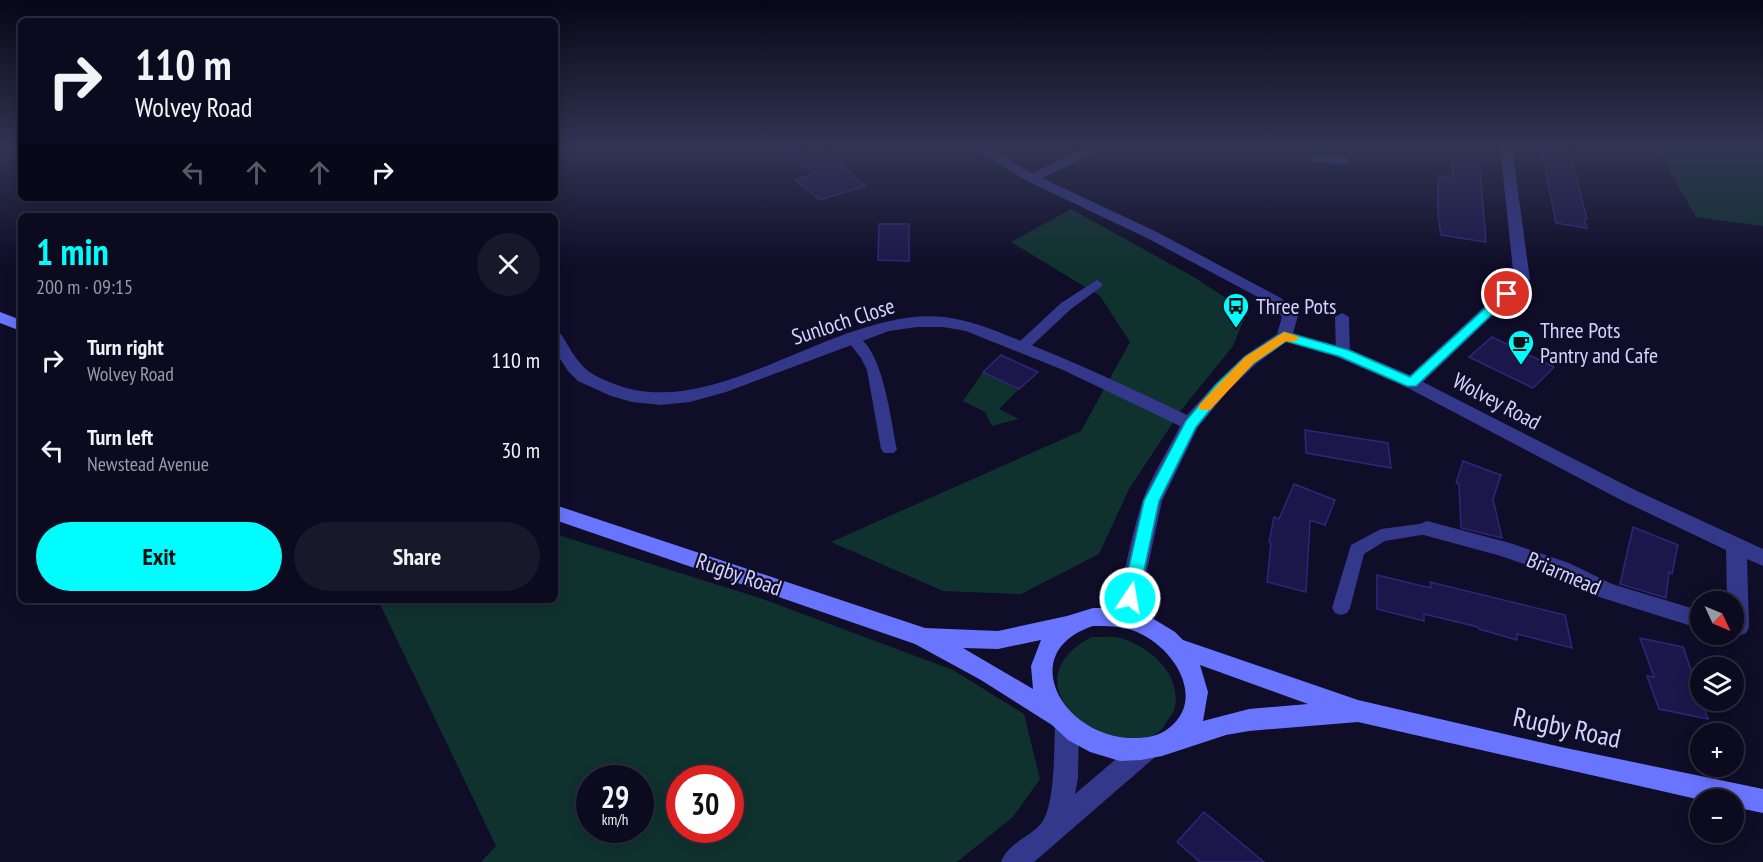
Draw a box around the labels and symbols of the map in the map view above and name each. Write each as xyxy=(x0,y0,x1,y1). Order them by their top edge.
pin xyxy=(1481,268,1532,319)
street label: Sunloch Close xyxy=(788,291,898,351)
bus stop icon: Three Pots xyxy=(1221,291,1251,329)
place label: Three Pots xyxy=(1256,292,1336,320)
place label: Three Pots Pantry and Cafe xyxy=(1540,316,1658,369)
cafe icon: Three Pots Pantry and Cafe xyxy=(1506,328,1536,366)
street label: Wolvey Road xyxy=(1448,366,1546,436)
street label: Briarmead xyxy=(1523,545,1605,601)
street label: Rugby Road xyxy=(692,546,786,602)
position arrow xyxy=(1098,566,1162,630)
north arrow xyxy=(1690,591,1744,645)
street label: Rugby Road xyxy=(1510,699,1624,755)
speed limit sign: 30 xyxy=(666,765,744,843)

